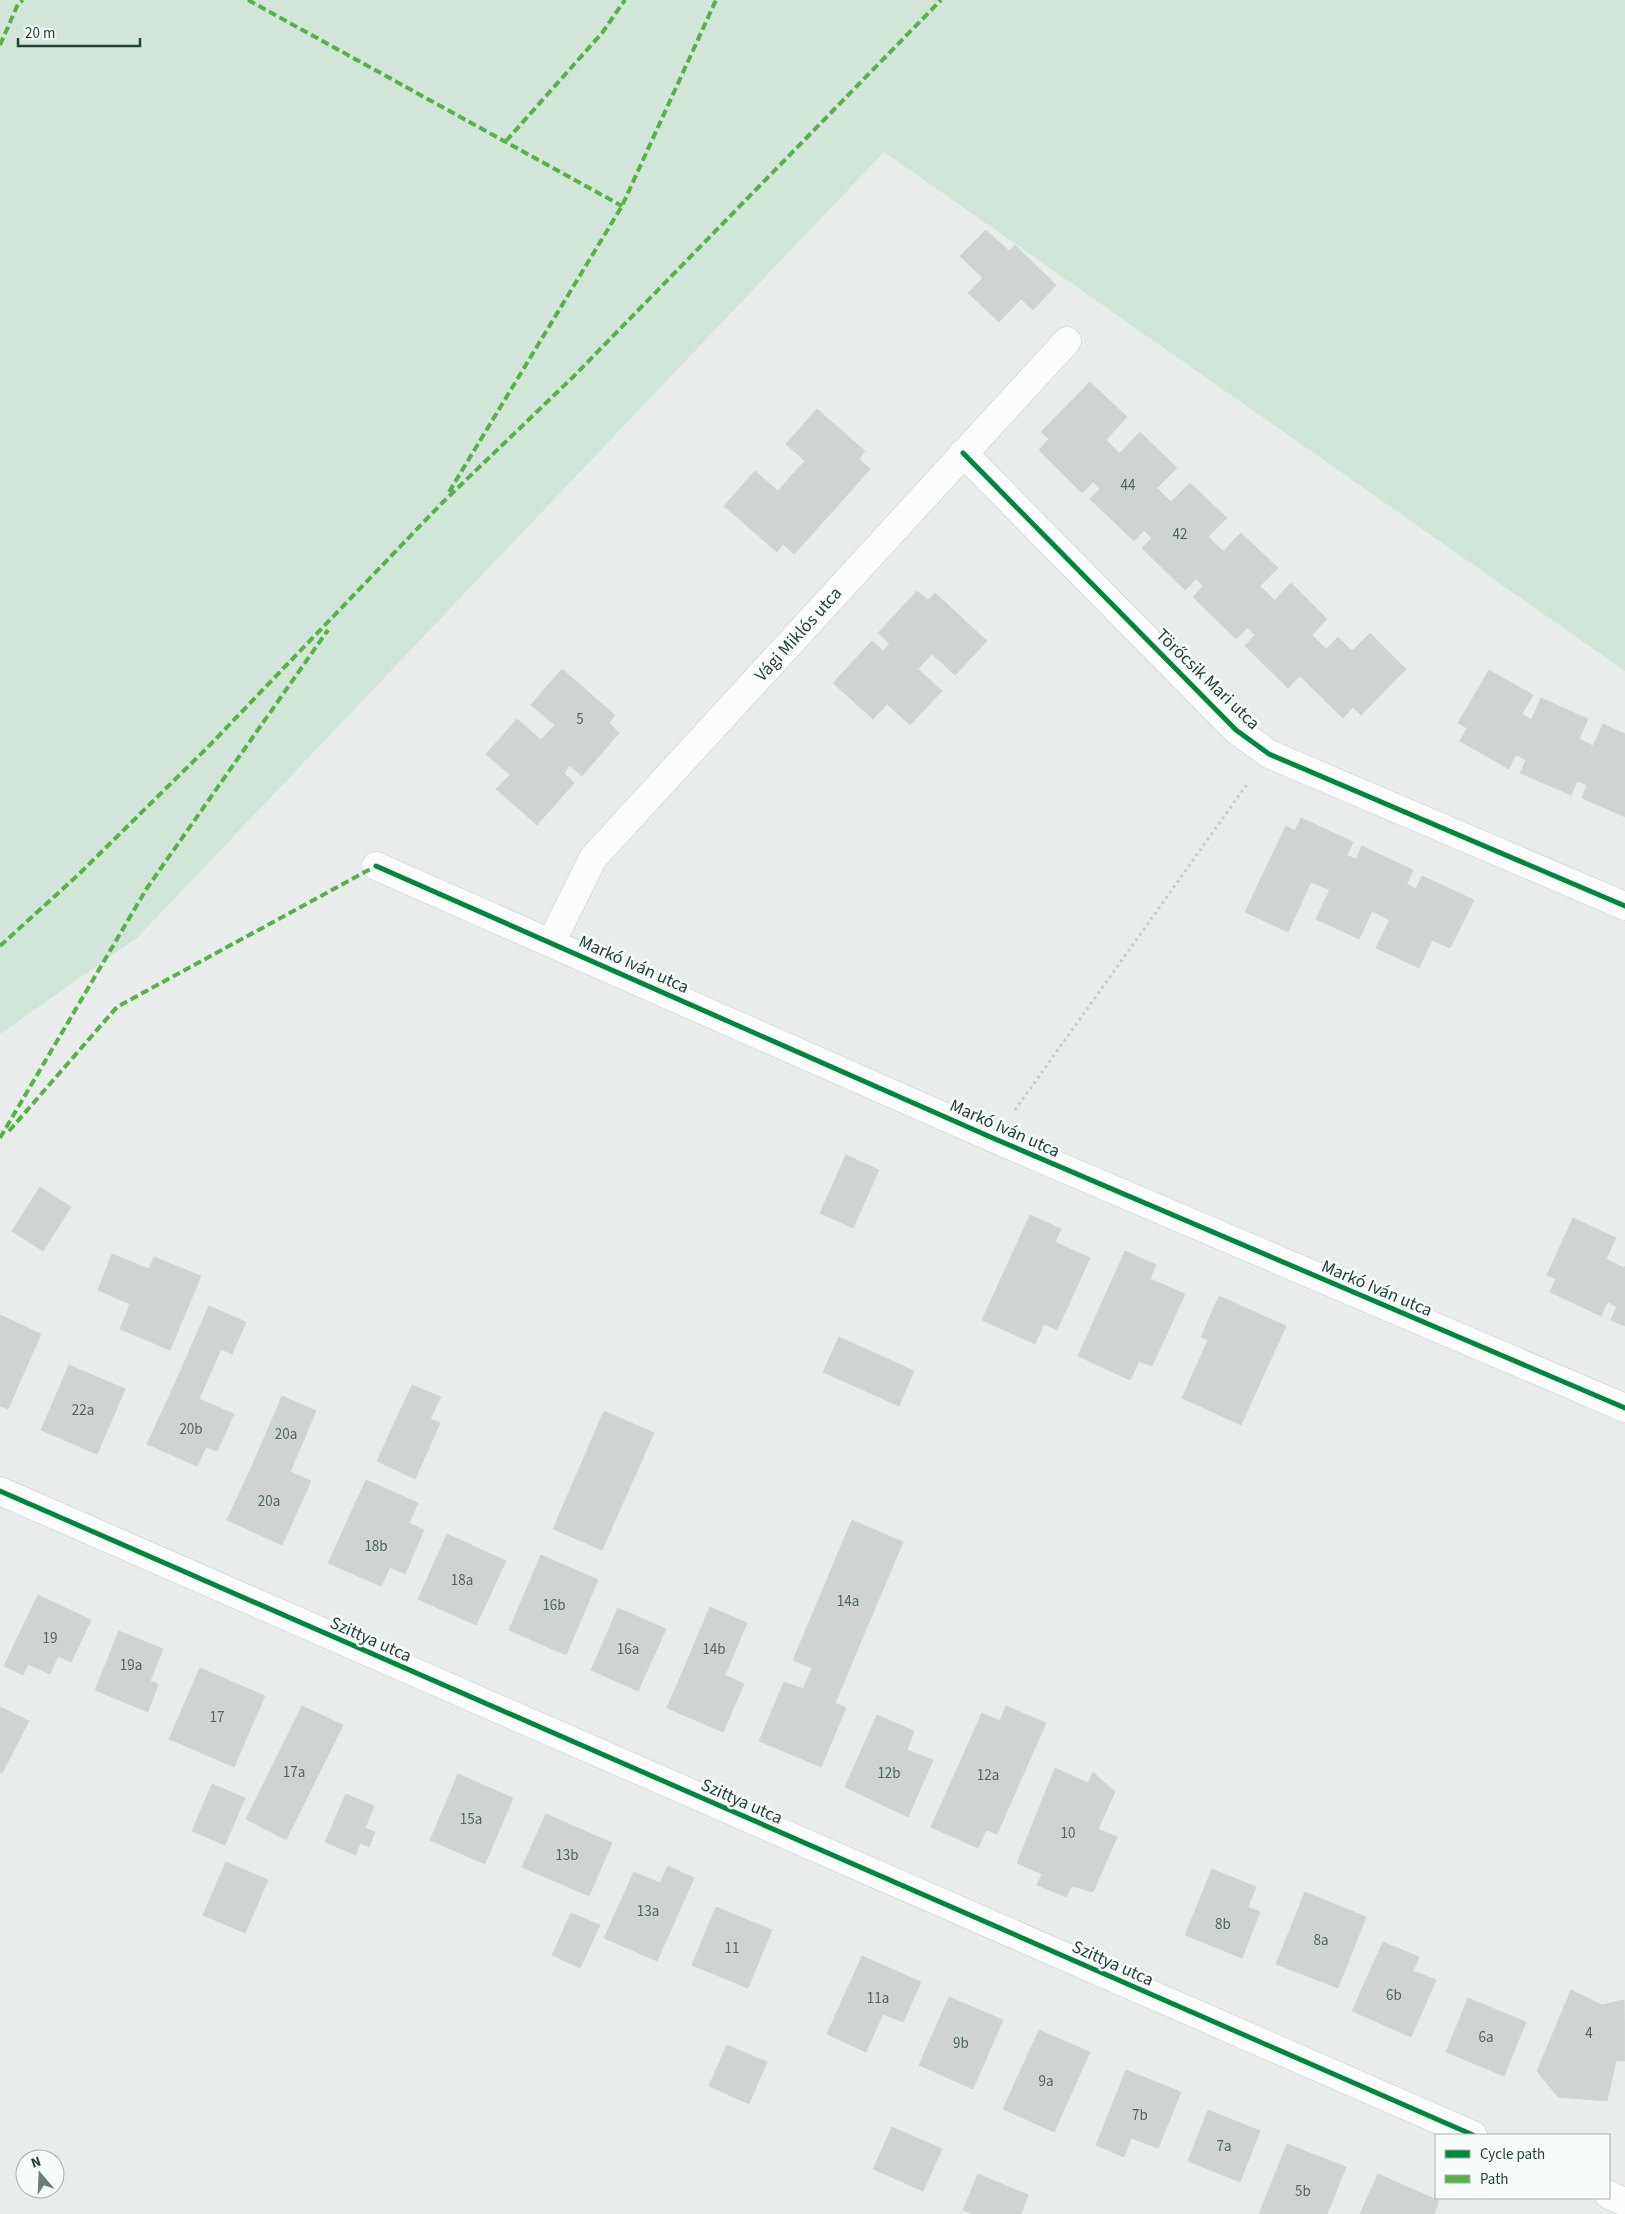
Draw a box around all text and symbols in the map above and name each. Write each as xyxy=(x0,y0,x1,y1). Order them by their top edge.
scale bar xyxy=(18,15,140,47)
text: 20 m xyxy=(25,23,55,44)
house number: 44 xyxy=(1121,475,1136,496)
house number: 42 xyxy=(1173,524,1187,545)
street label: Vági Miklós utca xyxy=(749,582,848,687)
street label: Törőcsik Mari utca xyxy=(1150,623,1265,736)
house number: 5 xyxy=(576,709,584,730)
street label: Markó Iván utca xyxy=(575,929,693,1000)
street label: Markó Iván utca xyxy=(946,1093,1064,1164)
street label: Markó Iván utca xyxy=(1317,1254,1436,1323)
house number: 22a xyxy=(72,1400,94,1421)
house number: 20b xyxy=(179,1419,203,1440)
house number: 20a xyxy=(275,1424,297,1445)
house number: 20a xyxy=(258,1491,280,1512)
house number: 18b xyxy=(364,1536,388,1557)
house number: 18a xyxy=(451,1570,473,1591)
house number: 14a xyxy=(837,1591,859,1612)
house number: 16b xyxy=(542,1595,566,1616)
street label: Szittya utca xyxy=(326,1610,416,1669)
house number: 19 xyxy=(43,1628,57,1649)
house number: 16a xyxy=(617,1639,639,1660)
house number: 14b xyxy=(702,1639,726,1660)
house number: 19a xyxy=(120,1655,142,1676)
house number: 17 xyxy=(210,1707,224,1728)
house number: 17a xyxy=(283,1762,305,1783)
house number: 12b xyxy=(877,1763,901,1784)
house number: 12a xyxy=(977,1765,999,1786)
street label: Szittya utca xyxy=(697,1772,787,1831)
house number: 15a xyxy=(460,1809,482,1830)
house number: 10 xyxy=(1061,1823,1075,1844)
house number: 13b xyxy=(555,1845,579,1866)
house number: 13a xyxy=(637,1901,659,1922)
house number: 8b xyxy=(1215,1914,1231,1935)
house number: 8a xyxy=(1313,1930,1329,1951)
street label: Szittya utca xyxy=(1068,1934,1158,1993)
house number: 11 xyxy=(725,1938,739,1959)
house number: 6b xyxy=(1386,1985,1402,2006)
house number: 11a xyxy=(867,1988,889,2009)
house number: 4 xyxy=(1585,2023,1593,2044)
house number: 6a xyxy=(1478,2027,1494,2048)
house number: 9b xyxy=(953,2033,969,2054)
house number: 9a xyxy=(1038,2071,1054,2092)
house number: 7b xyxy=(1132,2105,1148,2126)
legend xyxy=(1435,2134,1610,2199)
house number: 7a xyxy=(1216,2136,1232,2157)
text: Cycle path xyxy=(1480,2144,1545,2165)
north arrow xyxy=(15,2149,65,2199)
text: N xyxy=(28,2152,44,2174)
text: Path xyxy=(1480,2169,1508,2190)
house number: 5b xyxy=(1295,2181,1311,2202)

